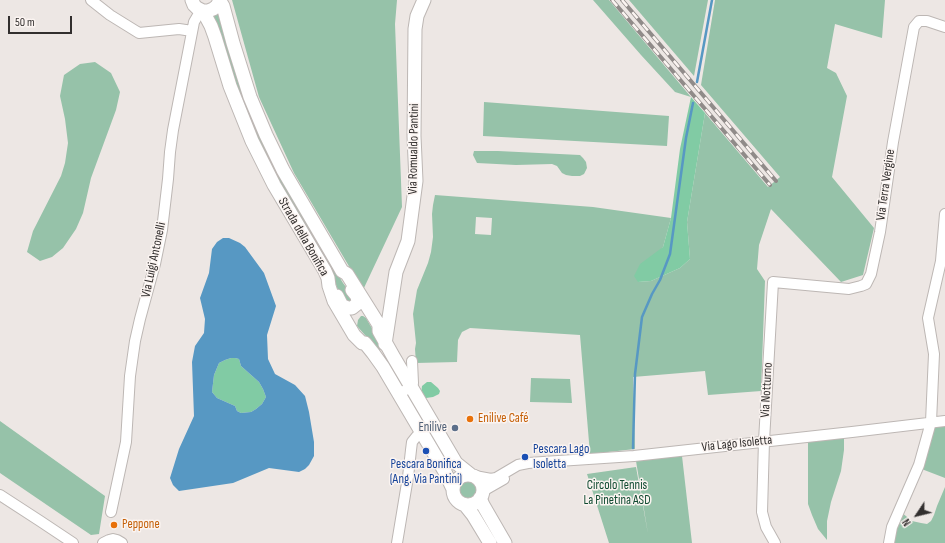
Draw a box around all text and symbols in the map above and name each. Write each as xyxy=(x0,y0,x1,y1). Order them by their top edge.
scale bar xyxy=(10,8,74,34)
text: 50 m xyxy=(15,15,35,30)
street label: Via Romualdo Pantini xyxy=(405,103,423,195)
street label: Via Terra Vergine xyxy=(873,148,899,222)
street label: Strada della Bonifica xyxy=(274,195,332,279)
street label: Via Luigi Antonelli xyxy=(138,221,170,299)
street label: Via Notturno xyxy=(758,362,776,418)
place label: Enilive Café xyxy=(478,411,528,427)
marker: Enilive Café xyxy=(465,414,475,424)
place label: Enilive xyxy=(418,420,447,436)
marker: Enilive xyxy=(450,423,460,433)
street label: Via Lago Isoletta xyxy=(701,433,773,455)
place label: Pescara Lago Isoletta xyxy=(533,442,589,473)
marker: Pescara Bonifica (Ang. Via Pantini) xyxy=(421,446,431,456)
marker: Pescara Lago Isoletta xyxy=(520,452,530,462)
place label: Pescara Bonifica (Ang. Via Pantini) xyxy=(390,457,462,488)
park label: Circolo Tennis La Pinetina ASD xyxy=(583,478,651,509)
north arrow xyxy=(897,495,937,535)
text: N xyxy=(900,516,914,528)
place label: Peppone xyxy=(122,517,160,533)
marker: Peppone xyxy=(109,520,119,530)

